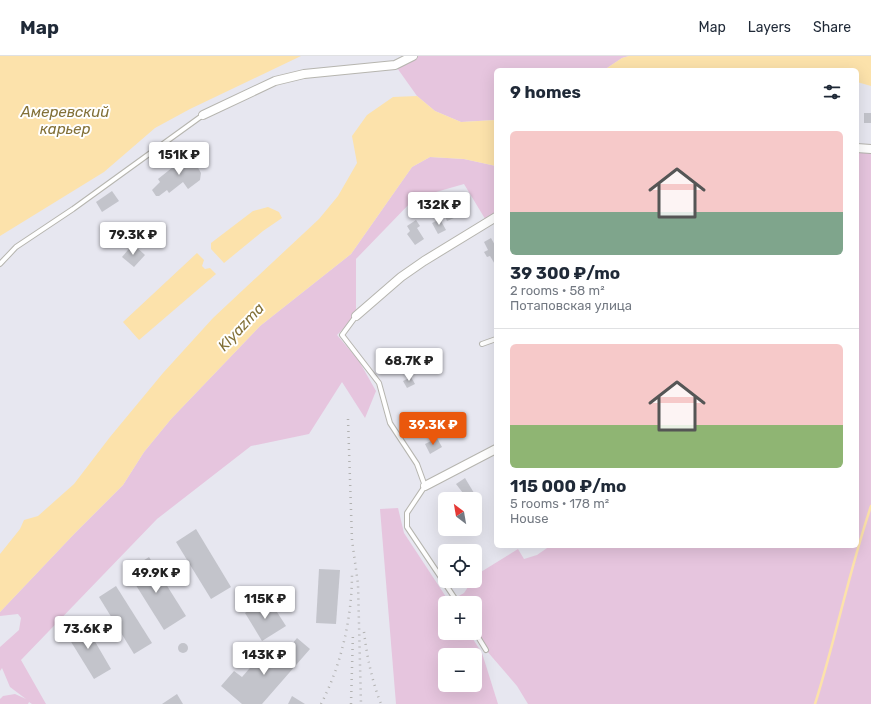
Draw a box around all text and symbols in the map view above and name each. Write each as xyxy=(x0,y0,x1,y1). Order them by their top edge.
text: Map xyxy=(20,16,59,39)
text: Map xyxy=(699,19,726,36)
text: Layers xyxy=(748,19,791,36)
text: Share xyxy=(813,19,851,36)
icon: filters xyxy=(821,81,843,103)
text: 9 homes xyxy=(510,82,581,102)
water label: Амеревский карьер xyxy=(20,103,109,138)
pin: 151K ₽ xyxy=(146,142,212,176)
text: 151K ₽ xyxy=(158,147,200,162)
icon: home xyxy=(641,157,713,229)
pin: 132K ₽ xyxy=(406,192,472,226)
text: 132K ₽ xyxy=(417,197,461,212)
pin: 79.3K ₽ xyxy=(96,222,170,256)
text: 79.3K ₽ xyxy=(109,227,157,242)
text: 39 300 ₽/mo xyxy=(510,263,620,283)
text: 2 rooms · 58 m² xyxy=(510,283,605,298)
text: Потаповская улица xyxy=(510,298,632,313)
water label: Klyazma xyxy=(214,299,268,355)
pin: 68.7K ₽ xyxy=(372,348,446,382)
text: 68.7K ₽ xyxy=(385,353,433,368)
icon: home xyxy=(641,370,713,442)
pin: 39.3K ₽ xyxy=(396,412,470,446)
text: 39.3K ₽ xyxy=(408,417,458,432)
text: 115 000 ₽/mo xyxy=(510,476,626,496)
north arrow xyxy=(438,492,482,536)
map controls xyxy=(438,492,482,692)
text: 5 rooms · 178 m² xyxy=(510,496,609,511)
text: House xyxy=(510,511,548,526)
button: locate xyxy=(438,544,482,588)
pin: 49.9K ₽ xyxy=(119,560,193,594)
text: 49.9K ₽ xyxy=(132,565,180,580)
pin: 115K ₽ xyxy=(232,586,298,620)
text: 115K ₽ xyxy=(244,591,286,606)
button: + xyxy=(438,596,482,640)
pin: 73.6K ₽ xyxy=(51,616,125,650)
text: 73.6K ₽ xyxy=(64,621,112,636)
pin: 143K ₽ xyxy=(231,642,297,676)
text: 143K ₽ xyxy=(242,647,286,662)
button: − xyxy=(438,648,482,692)

